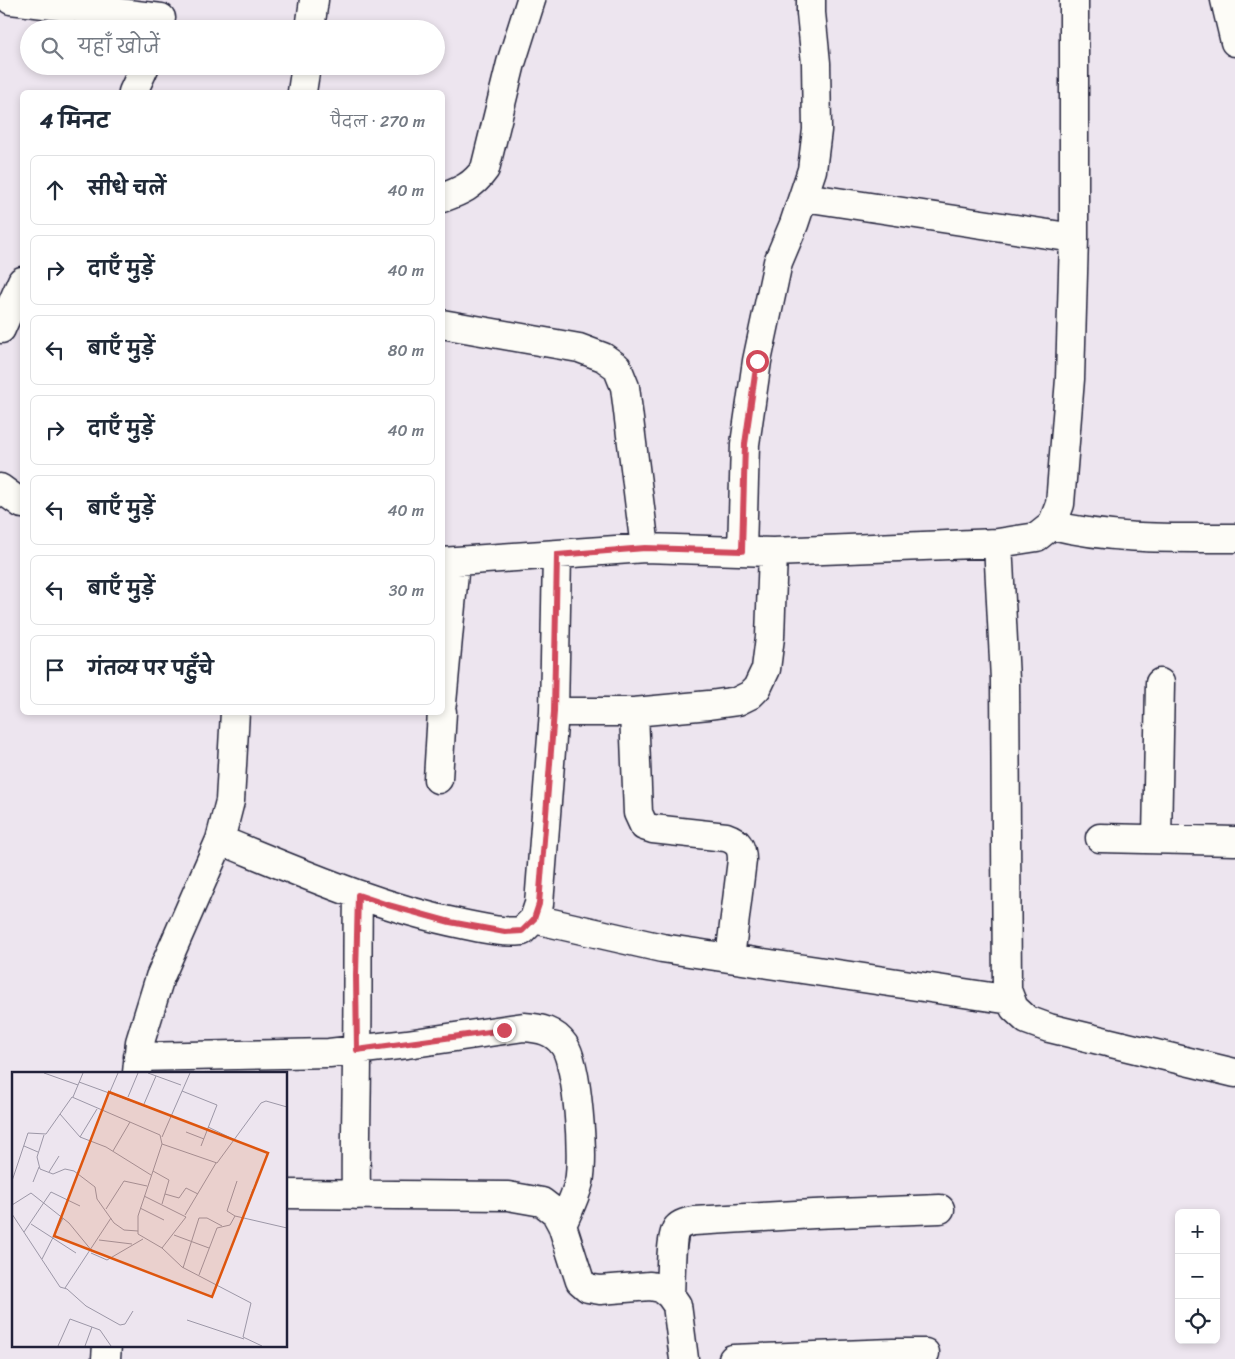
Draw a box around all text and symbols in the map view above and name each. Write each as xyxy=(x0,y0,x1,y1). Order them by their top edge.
search box xyxy=(20,20,445,75)
text: यहाँ खोजें xyxy=(78,30,160,63)
icon: search xyxy=(38,34,66,62)
text: 4 मिनट xyxy=(40,102,110,140)
text: पैदल · 270 m xyxy=(330,107,425,136)
text: सीधे चलें xyxy=(88,172,166,205)
icon: ahead xyxy=(41,176,69,204)
text: 40 m xyxy=(387,176,424,205)
text: दाएँ मुड़ें xyxy=(88,252,154,285)
icon: right xyxy=(41,256,69,284)
text: 40 m xyxy=(387,256,424,285)
text: बाएँ मुड़ें xyxy=(88,332,155,365)
icon: left xyxy=(41,336,69,364)
text: 80 m xyxy=(388,336,424,365)
route start xyxy=(746,350,769,373)
text: दाएँ मुड़ें xyxy=(88,412,154,445)
icon: right xyxy=(41,416,69,444)
text: 40 m xyxy=(387,416,424,445)
text: बाएँ मुड़ें xyxy=(88,492,155,525)
icon: left xyxy=(41,496,69,524)
text: 40 m xyxy=(387,496,424,525)
text: बाएँ मुड़ें xyxy=(88,572,155,605)
icon: left xyxy=(41,576,69,604)
text: 30 m xyxy=(389,576,424,605)
text: गंतव्य पर पहुँचे xyxy=(88,652,213,685)
icon: arrive xyxy=(41,656,69,684)
route end xyxy=(493,1019,516,1042)
inset map xyxy=(12,1072,288,1346)
map controls xyxy=(1175,1209,1220,1344)
button: + xyxy=(1175,1209,1220,1254)
button: − xyxy=(1175,1254,1220,1299)
button: locate xyxy=(1175,1299,1220,1344)

